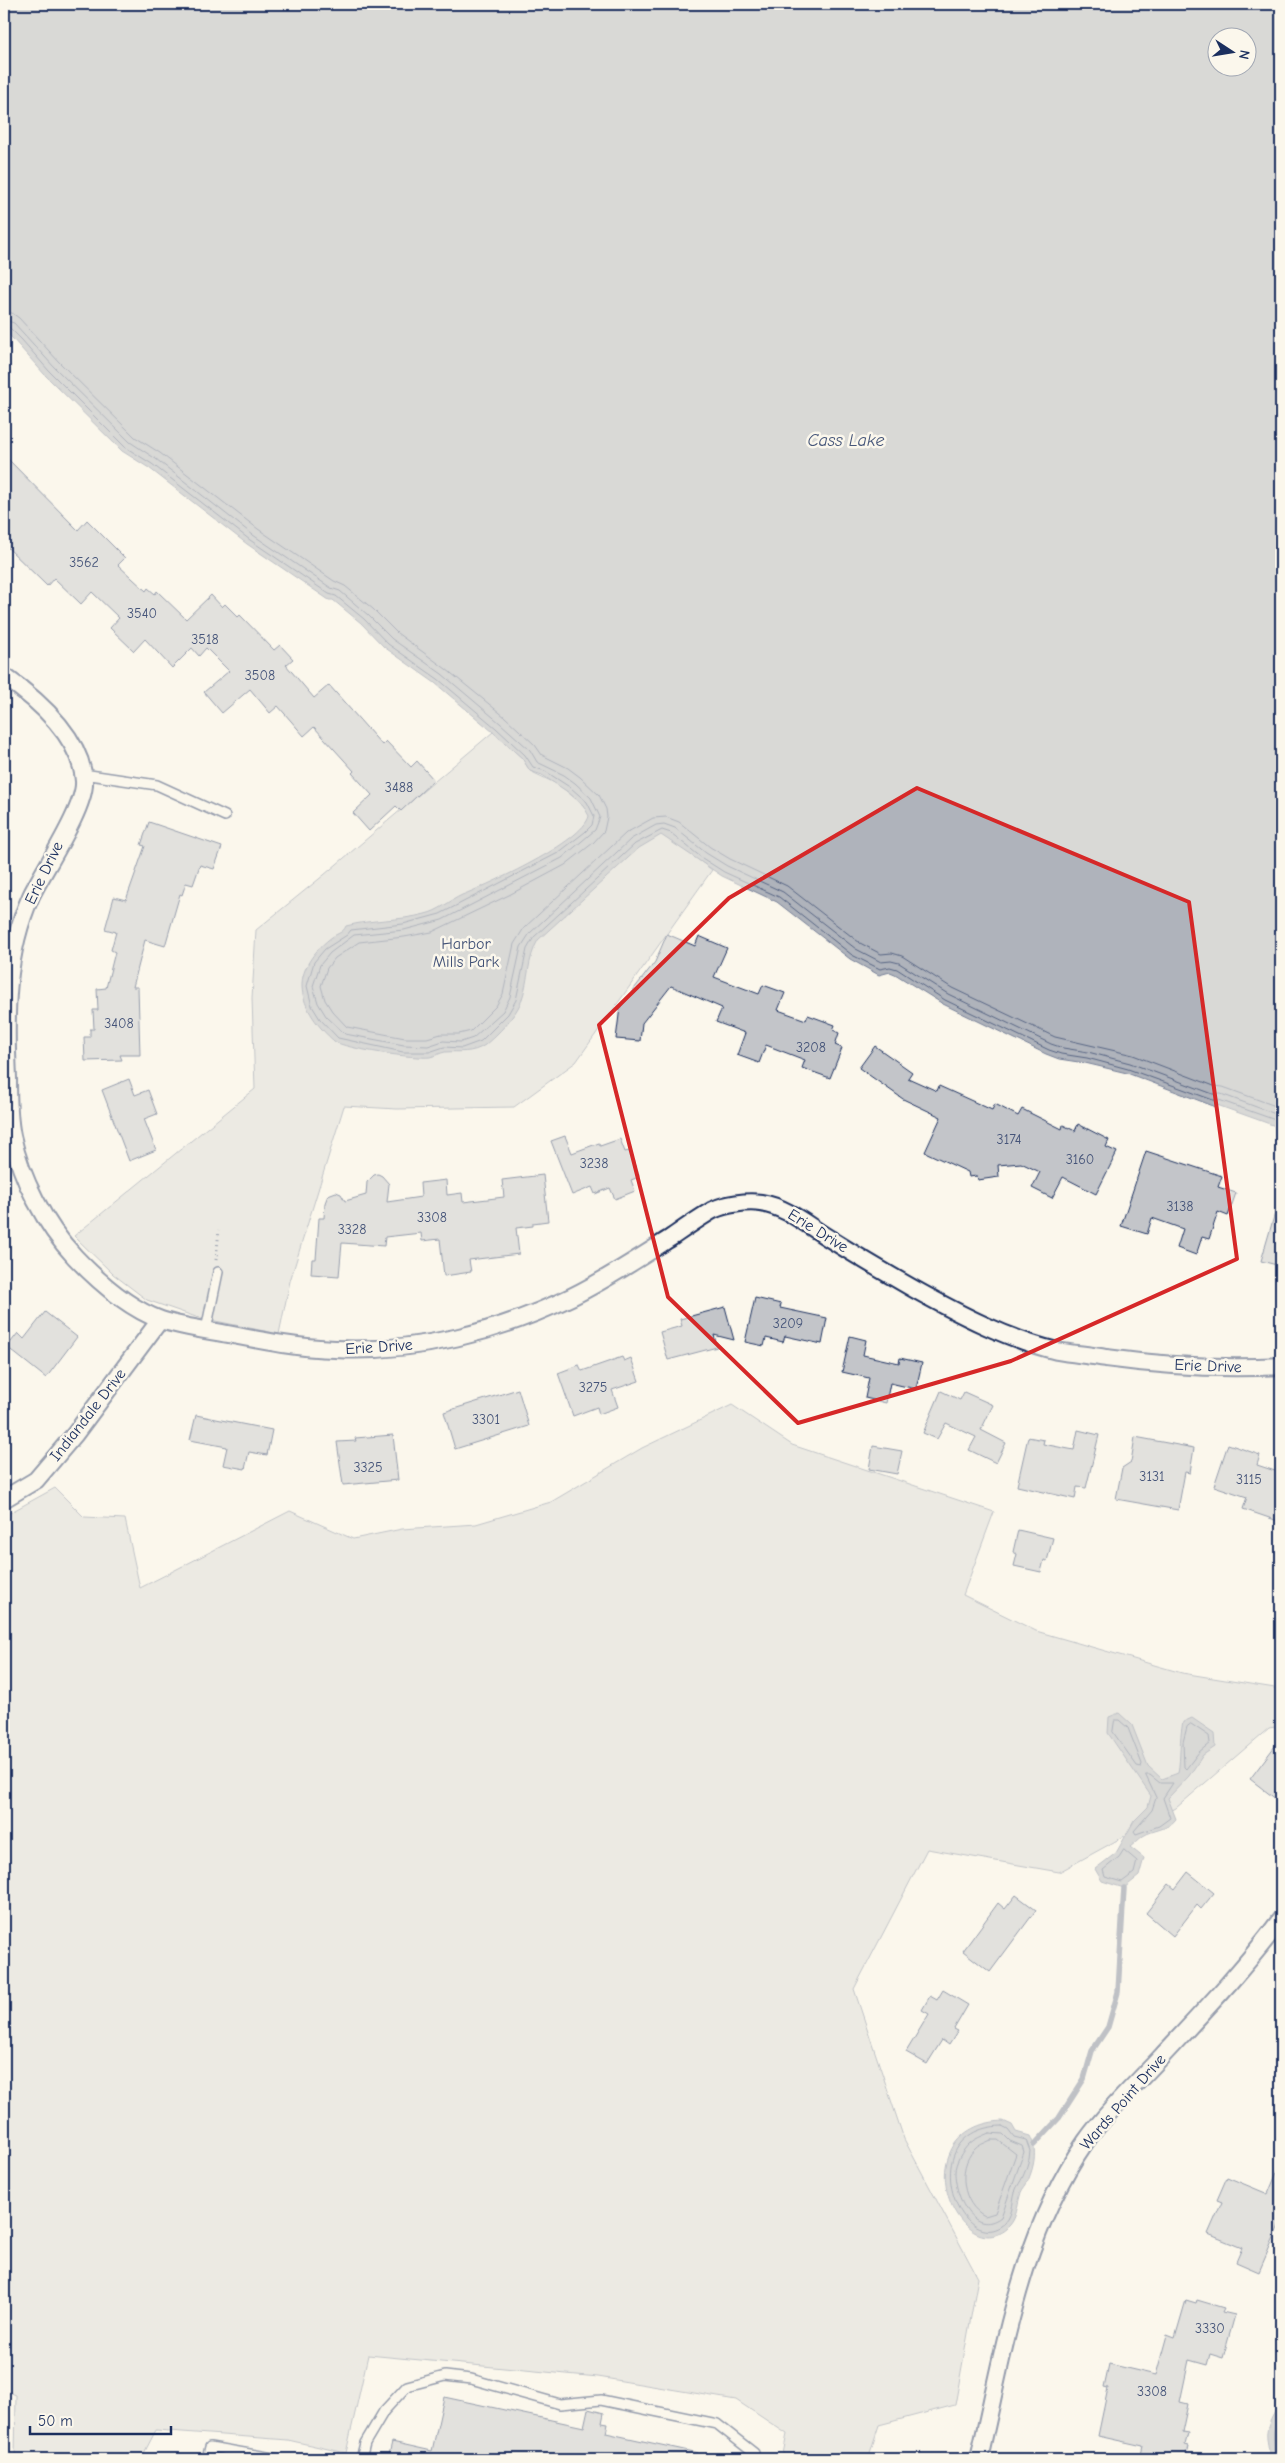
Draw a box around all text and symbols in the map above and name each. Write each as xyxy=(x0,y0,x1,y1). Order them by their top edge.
north arrow xyxy=(1208,28,1258,78)
text: N xyxy=(1235,48,1253,61)
water label: Cass Lake xyxy=(807,430,885,451)
house number: 3562 xyxy=(69,554,99,571)
house number: 3540 xyxy=(127,605,157,622)
house number: 3518 xyxy=(191,631,219,648)
house number: 3508 xyxy=(245,667,275,684)
house number: 3488 xyxy=(385,779,413,796)
street label: Erie Drive xyxy=(21,839,67,907)
park label: Harbor Mills Park xyxy=(433,935,500,971)
house number: 3408 xyxy=(104,1015,134,1032)
house number: 3208 xyxy=(796,1039,826,1056)
house number: 3174 xyxy=(997,1131,1022,1148)
house number: 3160 xyxy=(1066,1151,1094,1168)
house number: 3238 xyxy=(580,1155,608,1172)
house number: 3138 xyxy=(1167,1198,1193,1215)
street label: Erie Drive xyxy=(785,1205,851,1257)
house number: 3308 xyxy=(417,1209,447,1226)
house number: 3328 xyxy=(338,1221,366,1238)
house number: 3209 xyxy=(773,1315,803,1332)
street label: Erie Drive xyxy=(345,1336,413,1358)
street label: Erie Drive xyxy=(1174,1356,1242,1376)
street label: Indiandale Drive xyxy=(46,1365,130,1465)
house number: 3275 xyxy=(579,1379,607,1396)
house number: 3301 xyxy=(472,1411,500,1428)
house number: 3325 xyxy=(353,1459,383,1476)
house number: 3131 xyxy=(1139,1468,1165,1485)
house number: 3115 xyxy=(1236,1471,1262,1488)
street label: Wards Point Drive xyxy=(1077,2050,1169,2154)
house number: 3330 xyxy=(1195,2320,1225,2337)
house number: 3308 xyxy=(1137,2383,1167,2400)
scale bar xyxy=(30,2403,171,2435)
text: 50 m xyxy=(38,2412,73,2430)

